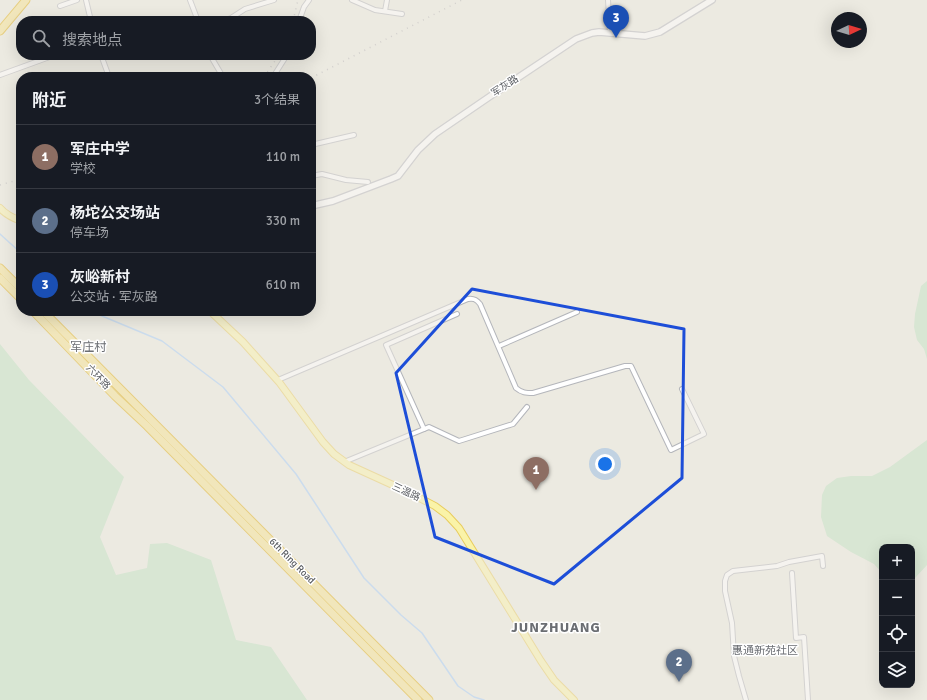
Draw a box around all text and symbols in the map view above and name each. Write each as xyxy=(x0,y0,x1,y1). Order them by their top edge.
pin: 3 xyxy=(603,5,629,38)
north arrow xyxy=(831,12,867,48)
search box xyxy=(16,16,316,60)
icon: search xyxy=(30,27,52,49)
text: 搜索地点 xyxy=(62,31,122,49)
street label: 军灰路 xyxy=(489,73,521,99)
text: 附近 xyxy=(32,90,66,111)
text: 3个结果 xyxy=(254,92,300,108)
text: 军庄中学 xyxy=(70,140,130,158)
text: 1 xyxy=(41,149,49,165)
text: 110 m xyxy=(266,149,300,165)
text: 学校 xyxy=(70,161,96,177)
text: 杨坨公交场站 xyxy=(70,204,160,222)
text: 2 xyxy=(41,213,49,229)
text: 330 m xyxy=(266,213,300,229)
text: 停车场 xyxy=(70,225,109,241)
text: 灰峪新村 xyxy=(70,268,130,286)
text: 3 xyxy=(41,277,49,293)
text: 610 m xyxy=(266,277,300,293)
text: 公交站 · 军灰路 xyxy=(70,289,158,305)
district label: 军庄村 xyxy=(70,340,107,355)
street label: 六环路 xyxy=(83,362,113,392)
your location xyxy=(595,454,615,474)
pin: 1 xyxy=(523,457,549,490)
street label: 三温路 xyxy=(390,480,422,504)
street label: 6th Ring Road xyxy=(267,536,317,586)
map controls xyxy=(879,544,915,688)
button: + xyxy=(879,544,915,580)
button: − xyxy=(879,580,915,616)
button: locate xyxy=(879,616,915,652)
district label: JUNZHUANG xyxy=(511,619,601,636)
district label: 惠通新苑社区 xyxy=(732,644,798,657)
pin: 2 xyxy=(666,649,692,682)
button: layers xyxy=(879,652,915,688)

